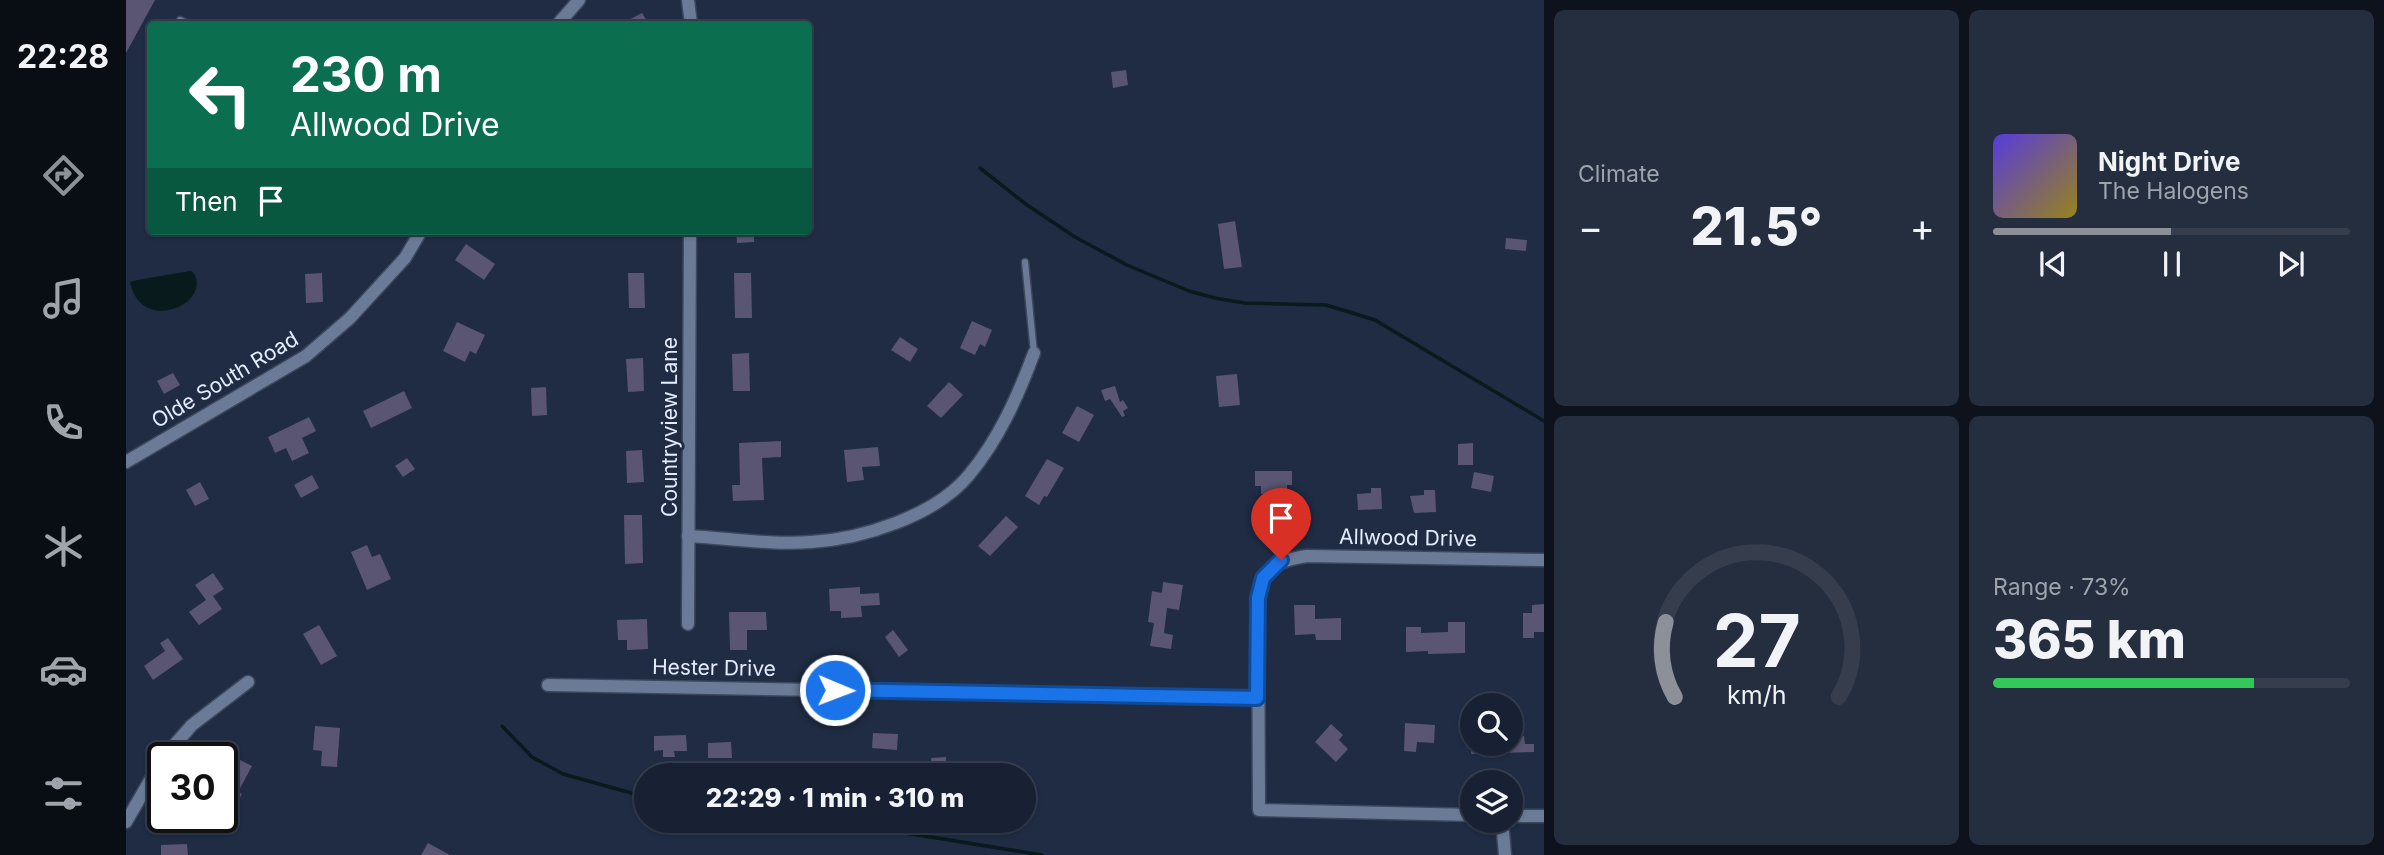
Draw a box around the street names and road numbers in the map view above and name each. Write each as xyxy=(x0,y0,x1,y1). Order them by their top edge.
street label: Olde South Road xyxy=(147,326,303,433)
street label: Countryview Lane xyxy=(657,337,682,517)
street label: Allwood Drive xyxy=(1339,524,1477,551)
street label: Hester Drive xyxy=(652,654,776,681)

